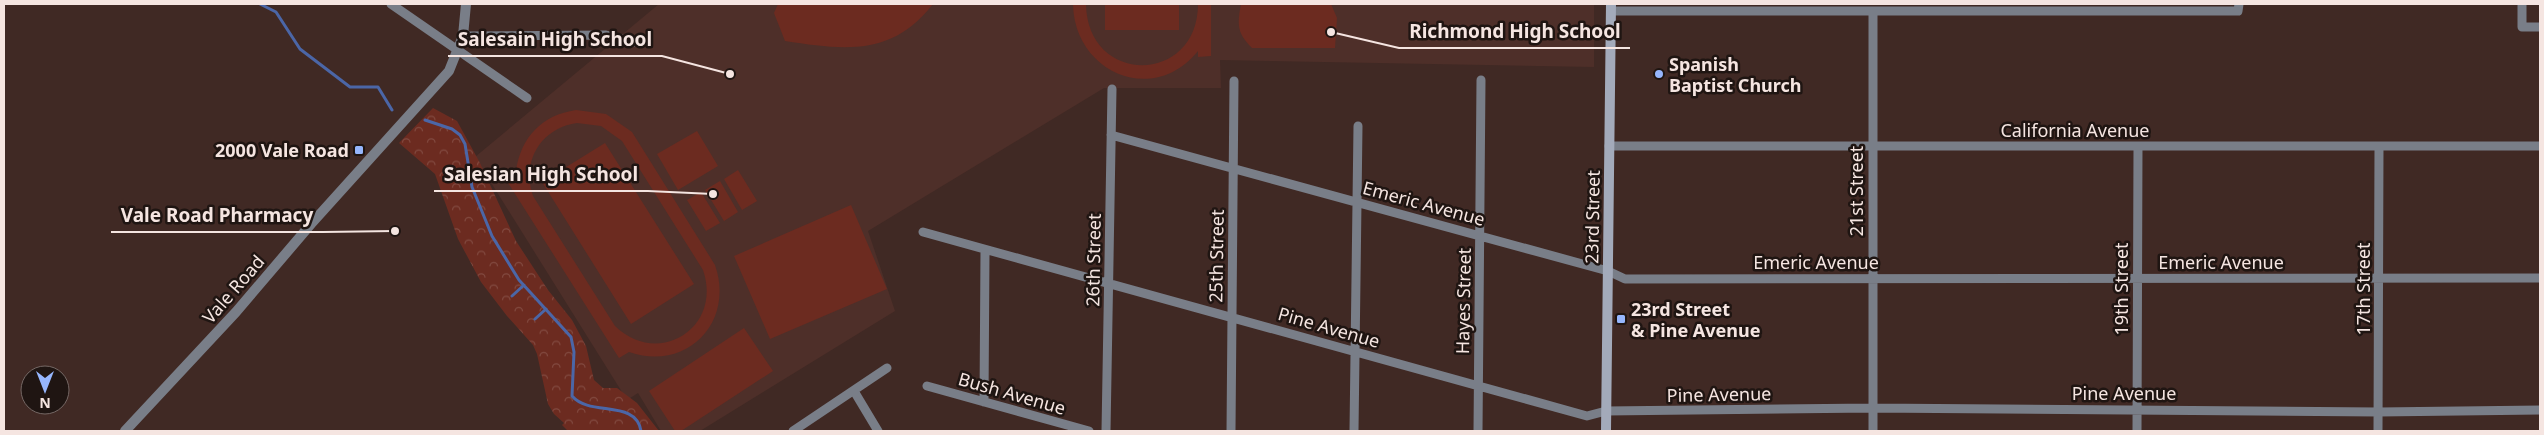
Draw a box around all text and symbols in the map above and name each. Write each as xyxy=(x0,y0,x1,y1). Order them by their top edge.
callout: Richmond High School xyxy=(1399,14,1630,48)
text: Richmond High School xyxy=(1409,18,1621,44)
callout: Salesain High School xyxy=(448,22,662,56)
text: Salesain High School xyxy=(458,26,652,52)
place label: Spanish Baptist Church xyxy=(1669,52,1801,97)
marker: Spanish Baptist Church xyxy=(1653,68,1665,80)
street label: California Avenue xyxy=(2000,118,2150,142)
place label: 2000 Vale Road xyxy=(215,138,349,162)
marker: 2000 Vale Road xyxy=(353,144,365,156)
street label: 21st Street xyxy=(1844,145,1868,236)
callout: Salesian High School xyxy=(434,157,648,191)
text: Salesian High School xyxy=(444,161,638,187)
street label: 23rd Street xyxy=(1579,169,1605,264)
street label: Emeric Avenue xyxy=(1360,175,1488,231)
callout: Vale Road Pharmacy xyxy=(111,198,323,232)
text: Vale Road Pharmacy xyxy=(121,202,313,228)
street label: 25th Street xyxy=(1203,209,1229,303)
street label: 26th Street xyxy=(1080,213,1106,307)
street label: 19th Street xyxy=(2109,242,2133,336)
street label: 17th Street xyxy=(2351,242,2375,336)
street label: Hayes Street xyxy=(1450,247,1476,354)
street label: Vale Road xyxy=(197,250,269,328)
street label: Emeric Avenue xyxy=(1753,250,1879,274)
street label: Emeric Avenue xyxy=(2158,250,2284,274)
place label: 23rd Street & Pine Avenue xyxy=(1631,297,1761,342)
street label: Pine Avenue xyxy=(1275,301,1383,353)
marker: 23rd Street & Pine Avenue xyxy=(1615,313,1627,325)
north arrow xyxy=(20,365,70,415)
street label: Bush Avenue xyxy=(956,366,1068,420)
street label: Pine Avenue xyxy=(1666,381,1772,407)
street label: Pine Avenue xyxy=(2072,381,2176,405)
text: N xyxy=(39,394,51,413)

